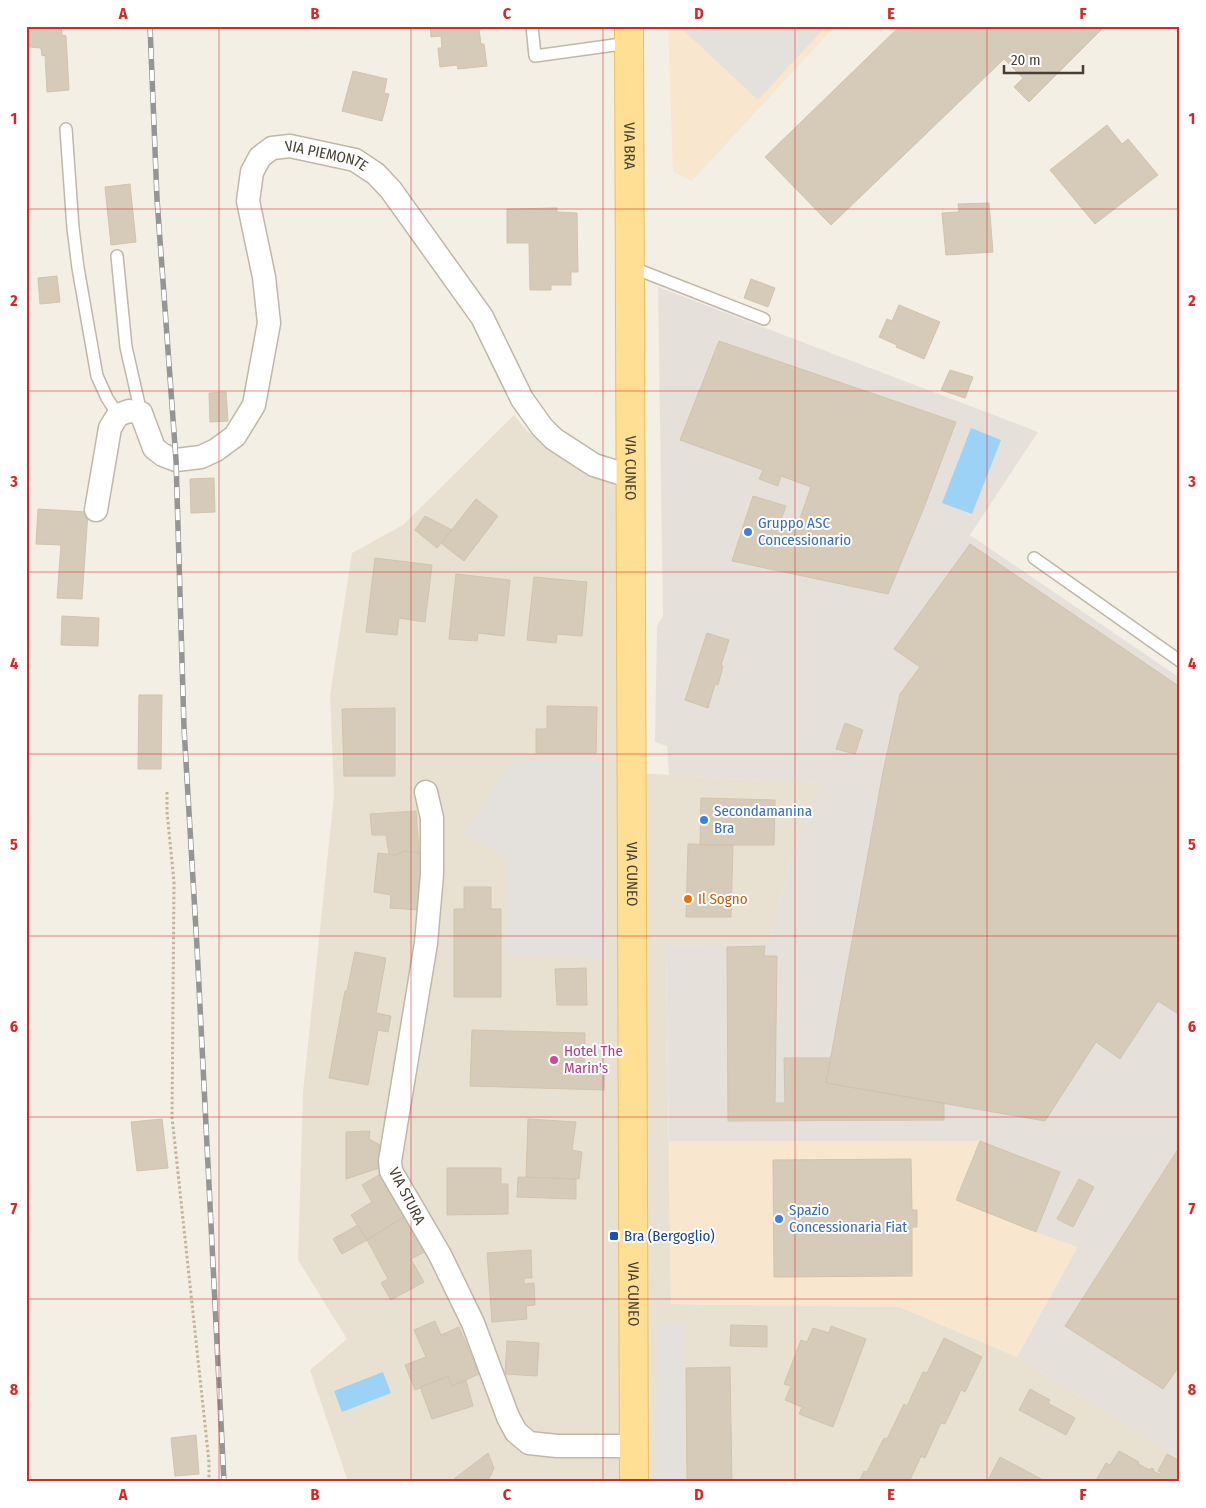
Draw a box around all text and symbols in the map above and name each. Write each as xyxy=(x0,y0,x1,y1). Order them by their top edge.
text: A xyxy=(118,4,128,23)
text: B xyxy=(311,4,320,23)
text: C xyxy=(503,4,512,23)
text: D xyxy=(694,4,704,23)
text: E xyxy=(887,4,895,23)
text: F xyxy=(1079,4,1087,23)
scale bar xyxy=(1004,42,1082,74)
text: 20 m xyxy=(1011,51,1041,69)
text: 1 xyxy=(11,109,17,128)
text: 1 xyxy=(1189,109,1195,128)
street label: VIA BRA xyxy=(620,122,638,170)
street label: VIA PIEMONTE xyxy=(284,137,371,175)
text: 2 xyxy=(9,291,18,310)
text: 2 xyxy=(1187,291,1196,310)
street label: VIA CUNEO xyxy=(621,436,640,500)
text: 3 xyxy=(9,472,18,491)
text: 3 xyxy=(1187,472,1196,491)
place label: Gruppo ASC Concessionario xyxy=(758,514,851,549)
marker: Gruppo ASC Concessionario xyxy=(742,526,754,538)
text: 4 xyxy=(10,654,18,673)
text: 4 xyxy=(1188,654,1196,673)
place label: Secondamanina Bra xyxy=(714,802,812,837)
marker: Secondamanina Bra xyxy=(698,814,710,826)
text: 5 xyxy=(10,835,18,854)
text: 5 xyxy=(1188,835,1196,854)
street label: VIA CUNEO xyxy=(623,842,641,906)
place label: Il Sogno xyxy=(698,890,748,908)
marker: Il Sogno xyxy=(682,893,694,905)
text: 6 xyxy=(10,1017,18,1036)
text: 6 xyxy=(1188,1017,1196,1036)
place label: Hotel The Marin's xyxy=(564,1042,623,1077)
marker: Hotel The Marin's xyxy=(548,1054,560,1066)
street label: VIA STURA xyxy=(385,1164,429,1228)
text: 7 xyxy=(11,1199,18,1218)
text: 7 xyxy=(1189,1199,1196,1218)
place label: Spazio Concessionaria Fiat xyxy=(789,1201,907,1236)
marker: Spazio Concessionaria Fiat xyxy=(773,1213,785,1225)
place label: Bra (Bergoglio) xyxy=(624,1227,715,1245)
marker: Bra (Bergoglio) xyxy=(608,1230,620,1242)
street label: VIA CUNEO xyxy=(624,1262,642,1326)
text: 8 xyxy=(10,1380,19,1399)
text: 8 xyxy=(1188,1380,1197,1399)
text: A xyxy=(118,1485,128,1504)
text: B xyxy=(311,1485,320,1504)
text: C xyxy=(503,1485,512,1504)
text: D xyxy=(694,1485,704,1504)
text: E xyxy=(887,1485,895,1504)
text: F xyxy=(1079,1485,1087,1504)

